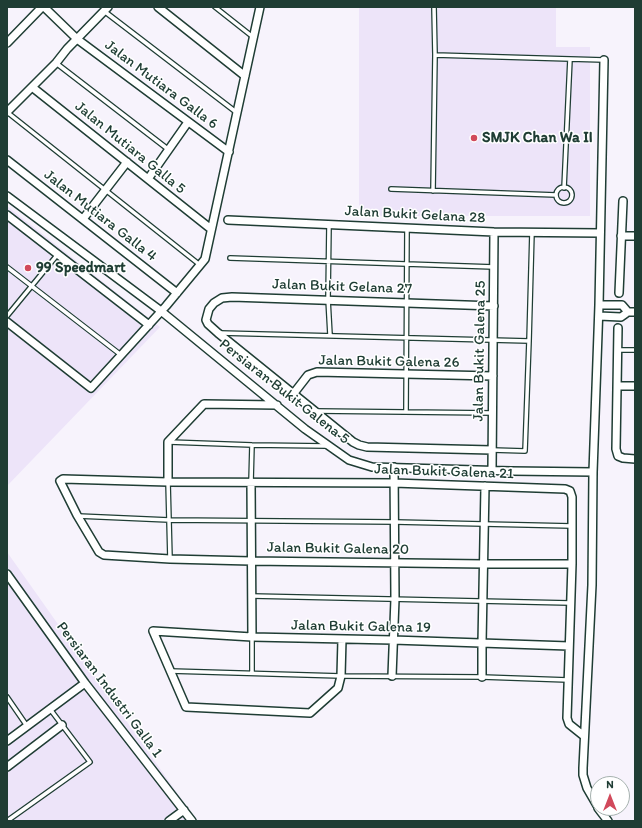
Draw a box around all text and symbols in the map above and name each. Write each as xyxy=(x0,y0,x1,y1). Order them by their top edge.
street label: Jalan Mutiara Galla 6 xyxy=(101,36,221,134)
street label: Jalan Mutiara Galla 5 xyxy=(71,98,189,198)
place label: SMJK Chan Wa II xyxy=(482,129,593,147)
marker: SMJK Chan Wa II xyxy=(469,133,479,143)
street label: Jalan Mutiara Galla 4 xyxy=(40,166,160,266)
street label: Jalan Bukit Gelana 28 xyxy=(344,202,486,228)
place label: 99 Speedmart xyxy=(36,259,126,277)
marker: 99 Speedmart xyxy=(23,263,33,273)
street label: Jalan Bukit Gelana 27 xyxy=(272,276,412,298)
street label: Jalan Bukit Galena 25 xyxy=(470,280,490,422)
street label: Persiaran Bukit Galena 5 xyxy=(215,336,353,448)
street label: Jalan Bukit Galena 26 xyxy=(318,352,460,372)
street label: Jalan Bukit Galena 21 xyxy=(374,461,514,483)
street label: Jalan Bukit Galena 20 xyxy=(267,539,409,559)
street label: Jalan Bukit Galena 19 xyxy=(291,617,431,637)
street label: Persiaran Industri Galla 1 xyxy=(52,619,166,761)
north arrow xyxy=(590,776,630,816)
text: N xyxy=(606,778,614,791)

